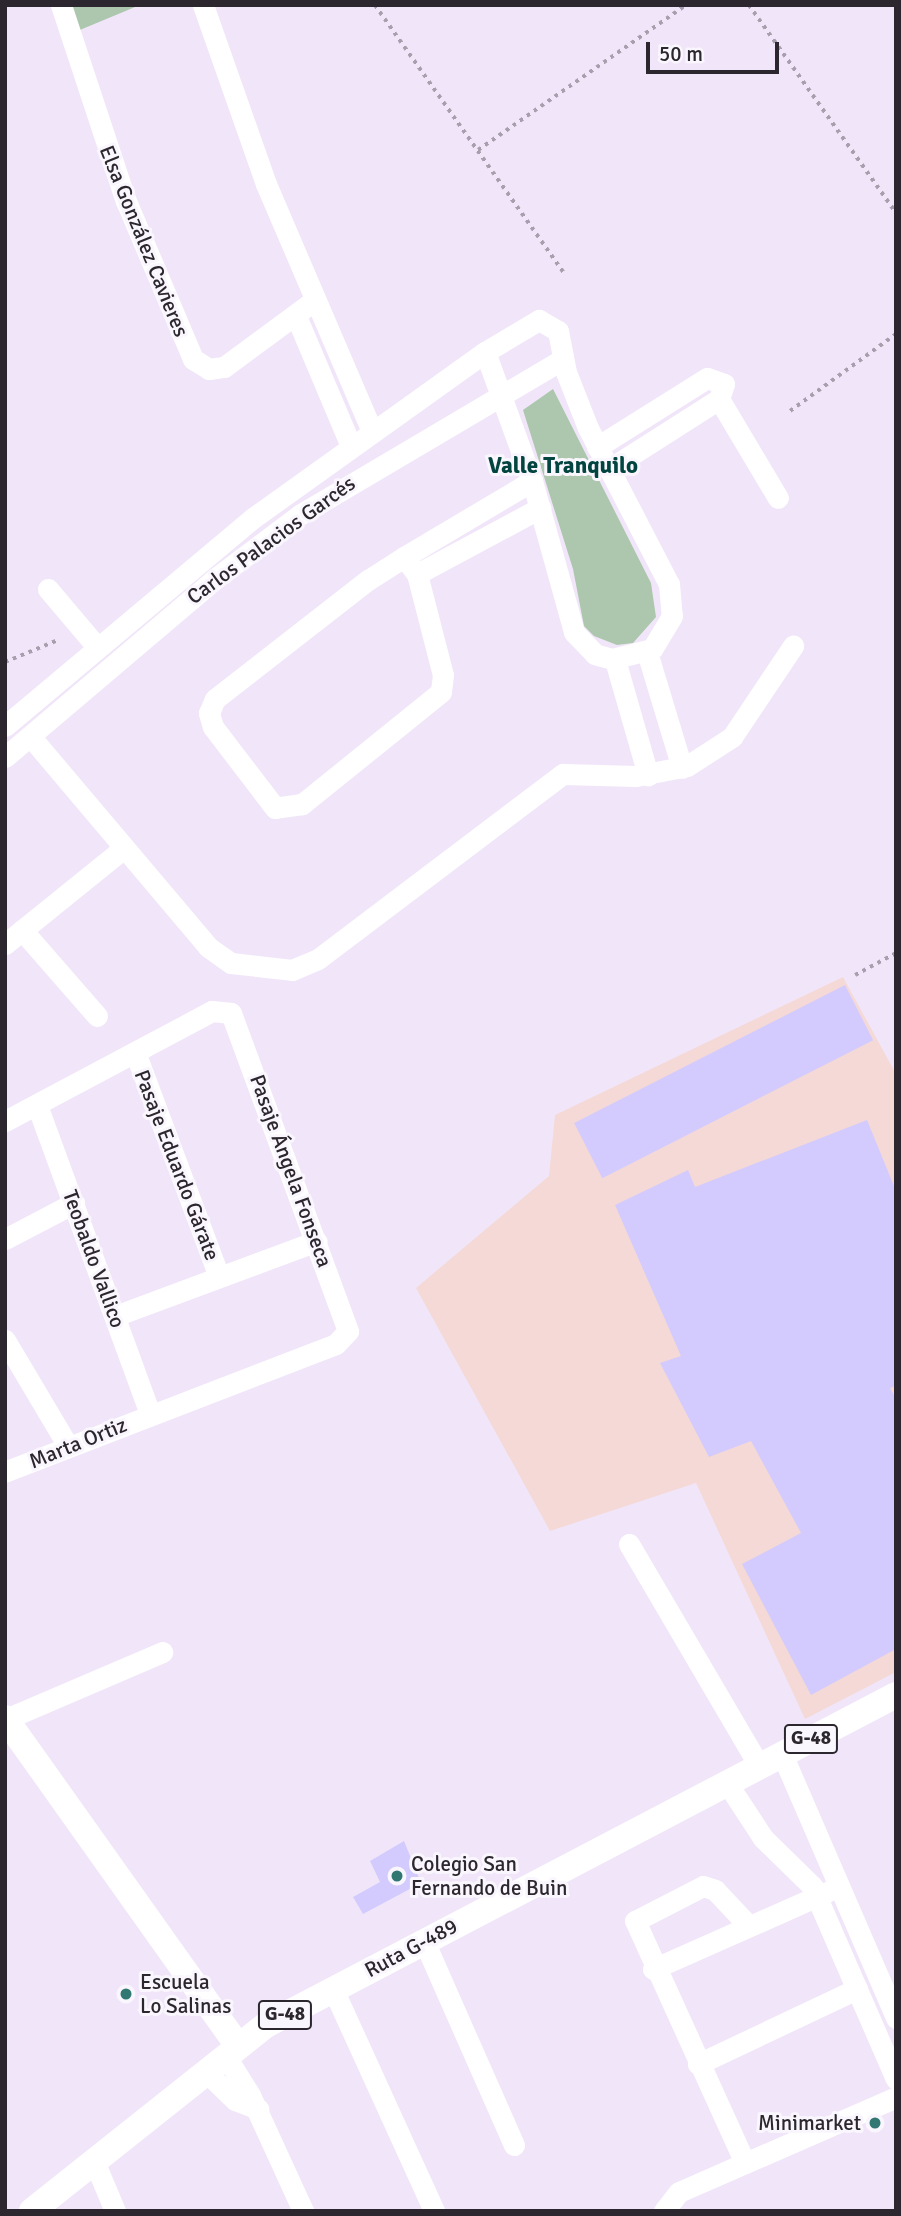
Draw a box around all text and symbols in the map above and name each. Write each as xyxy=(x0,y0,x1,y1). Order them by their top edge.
scale bar xyxy=(649,28,782,72)
text: 50 m xyxy=(659,41,703,67)
street label: Elsa González Cavieres xyxy=(94,142,194,340)
district label: Valle Tranquilo xyxy=(488,452,638,480)
street label: Carlos Palacios Garcés xyxy=(182,470,360,610)
street label: Pasaje Eduardo Gárate xyxy=(129,1066,225,1264)
street label: Pasaje Ángela Fonseca xyxy=(244,1071,338,1271)
street label: Teobaldo Vallico xyxy=(57,1187,131,1331)
street label: Marta Ortiz xyxy=(26,1412,130,1474)
road number: G-48 xyxy=(783,1723,839,1754)
place label: Colegio San Fernando de Buin xyxy=(411,1851,567,1901)
marker: Colegio San Fernando de Buin xyxy=(389,1868,405,1884)
street label: Ruta G-489 xyxy=(360,1913,462,1983)
place label: Escuela Lo Salinas xyxy=(140,1969,231,2019)
marker: Escuela Lo Salinas xyxy=(118,1986,134,2002)
road number: G-48 xyxy=(257,1999,313,2030)
place label: Minimarket xyxy=(758,2110,861,2136)
marker: Minimarket xyxy=(867,2115,883,2131)

